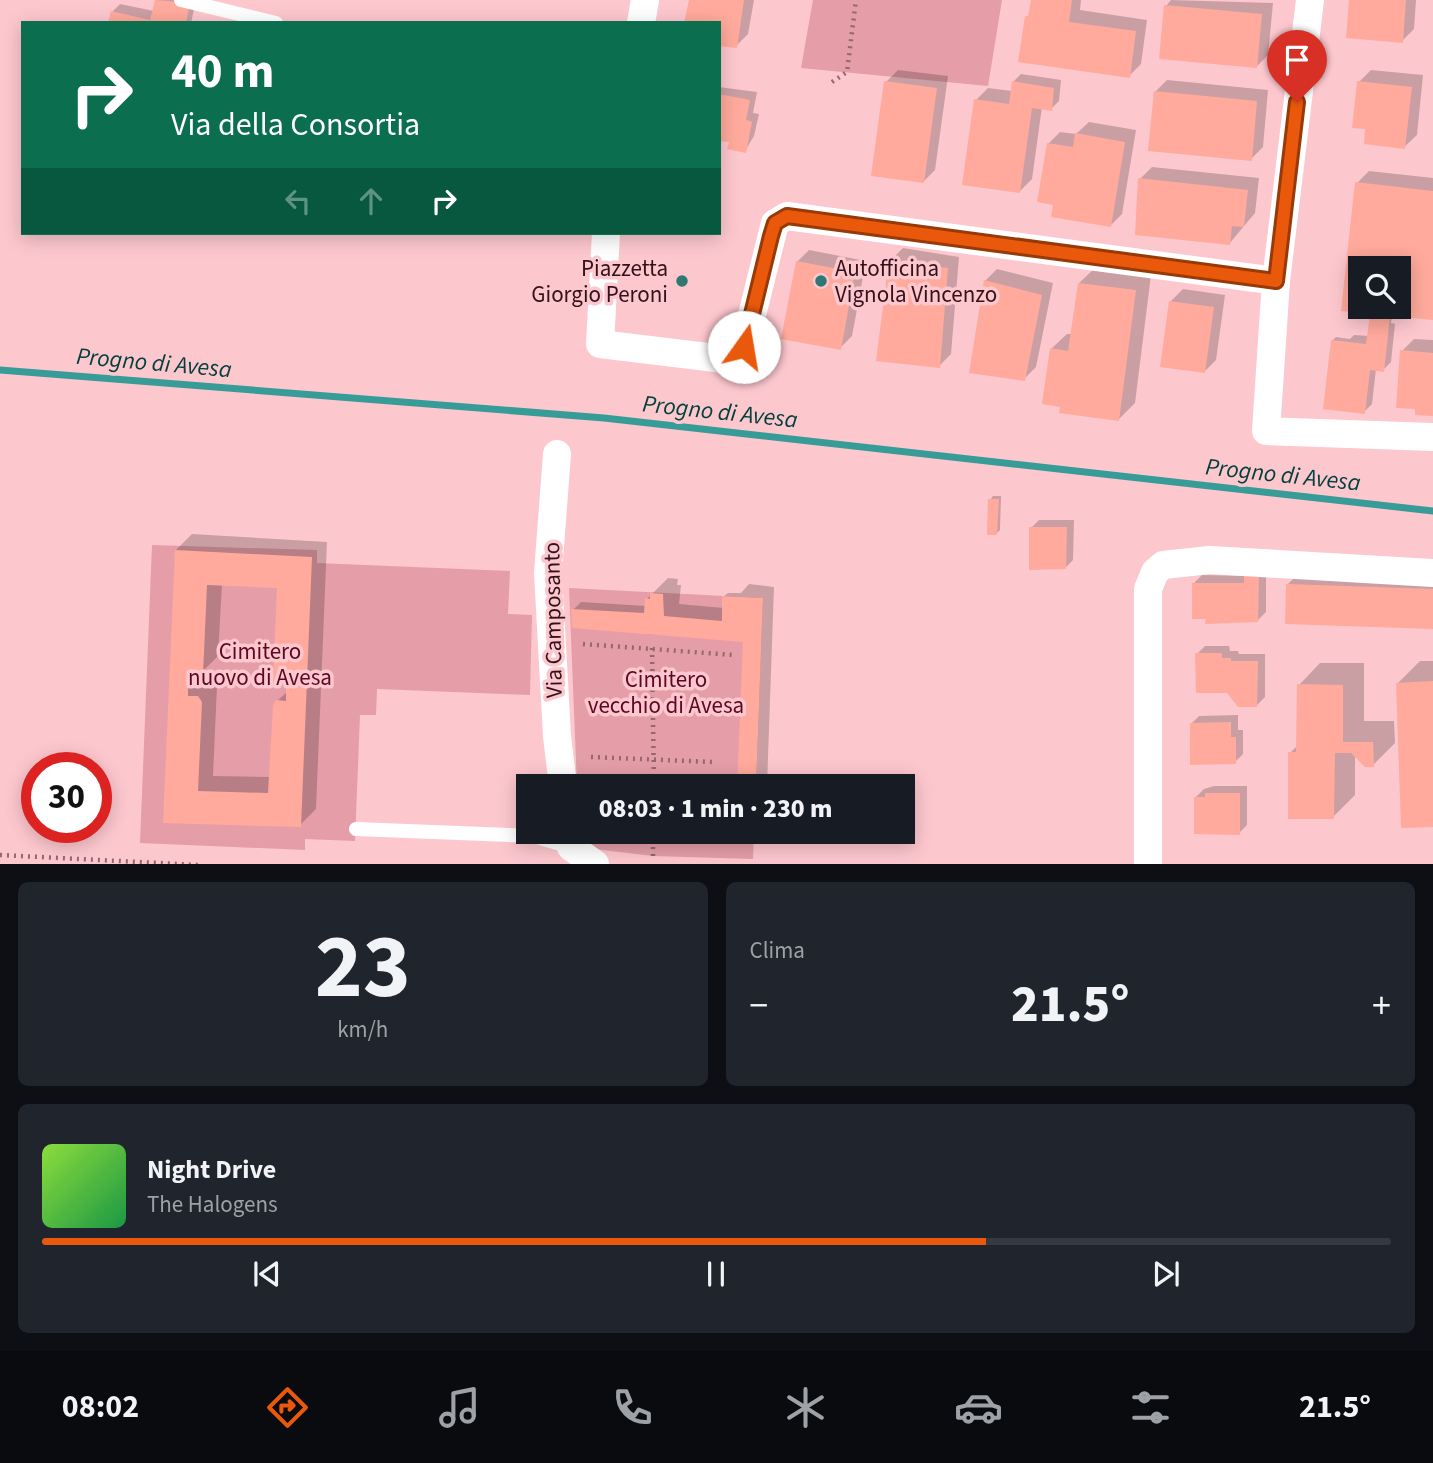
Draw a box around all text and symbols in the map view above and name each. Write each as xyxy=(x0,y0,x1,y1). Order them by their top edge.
pin xyxy=(1267,30,1327,102)
text: 40 m xyxy=(171,37,275,107)
icon: arrive xyxy=(1278,41,1316,79)
icon: right xyxy=(56,49,147,140)
text: Via della Consortia xyxy=(171,102,420,148)
icon: left xyxy=(279,182,317,220)
icon: ahead xyxy=(352,182,390,220)
icon: right xyxy=(425,182,463,220)
place label: Piazzetta Giorgio Peroni xyxy=(531,252,668,311)
place label: Autofficina Vignola Vincenzo xyxy=(835,252,997,311)
map controls xyxy=(1348,256,1411,319)
button: search xyxy=(1348,256,1411,319)
marker: Piazzetta Giorgio Peroni xyxy=(674,273,690,289)
marker: Autofficina Vignola Vincenzo xyxy=(813,273,829,289)
position arrow xyxy=(707,310,781,384)
water label: Progno di Avesa xyxy=(75,339,233,387)
water label: Progno di Avesa xyxy=(641,386,799,438)
water label: Progno di Avesa xyxy=(1204,449,1362,501)
street label: Via Camposanto xyxy=(535,542,571,698)
park label: Cimitero nuovo di Avesa xyxy=(188,635,332,694)
park label: Cimitero vecchio di Avesa xyxy=(588,663,744,722)
speed limit sign: 30 xyxy=(21,752,112,843)
text: 08:03 · 1 min · 230 m xyxy=(599,790,832,827)
text: 23 xyxy=(315,903,411,1032)
text: Clima xyxy=(750,934,805,967)
text: 21.5° xyxy=(1011,968,1130,1042)
text: − xyxy=(750,979,768,1033)
text: + xyxy=(1372,979,1391,1033)
text: km/h xyxy=(337,1013,388,1046)
text: Night Drive xyxy=(147,1151,276,1188)
text: The Halogens xyxy=(147,1188,278,1221)
icon: previous xyxy=(248,1255,286,1293)
icon: pause xyxy=(697,1255,735,1293)
icon: next xyxy=(1147,1255,1185,1293)
icon: directions xyxy=(263,1383,312,1432)
icon: music xyxy=(435,1383,484,1432)
icon: phone xyxy=(608,1383,657,1432)
icon: climate xyxy=(781,1383,830,1432)
icon: car xyxy=(954,1383,1003,1432)
icon: filters xyxy=(1126,1383,1175,1432)
text: 08:02 xyxy=(62,1384,139,1430)
text: 21.5° xyxy=(1299,1384,1371,1430)

